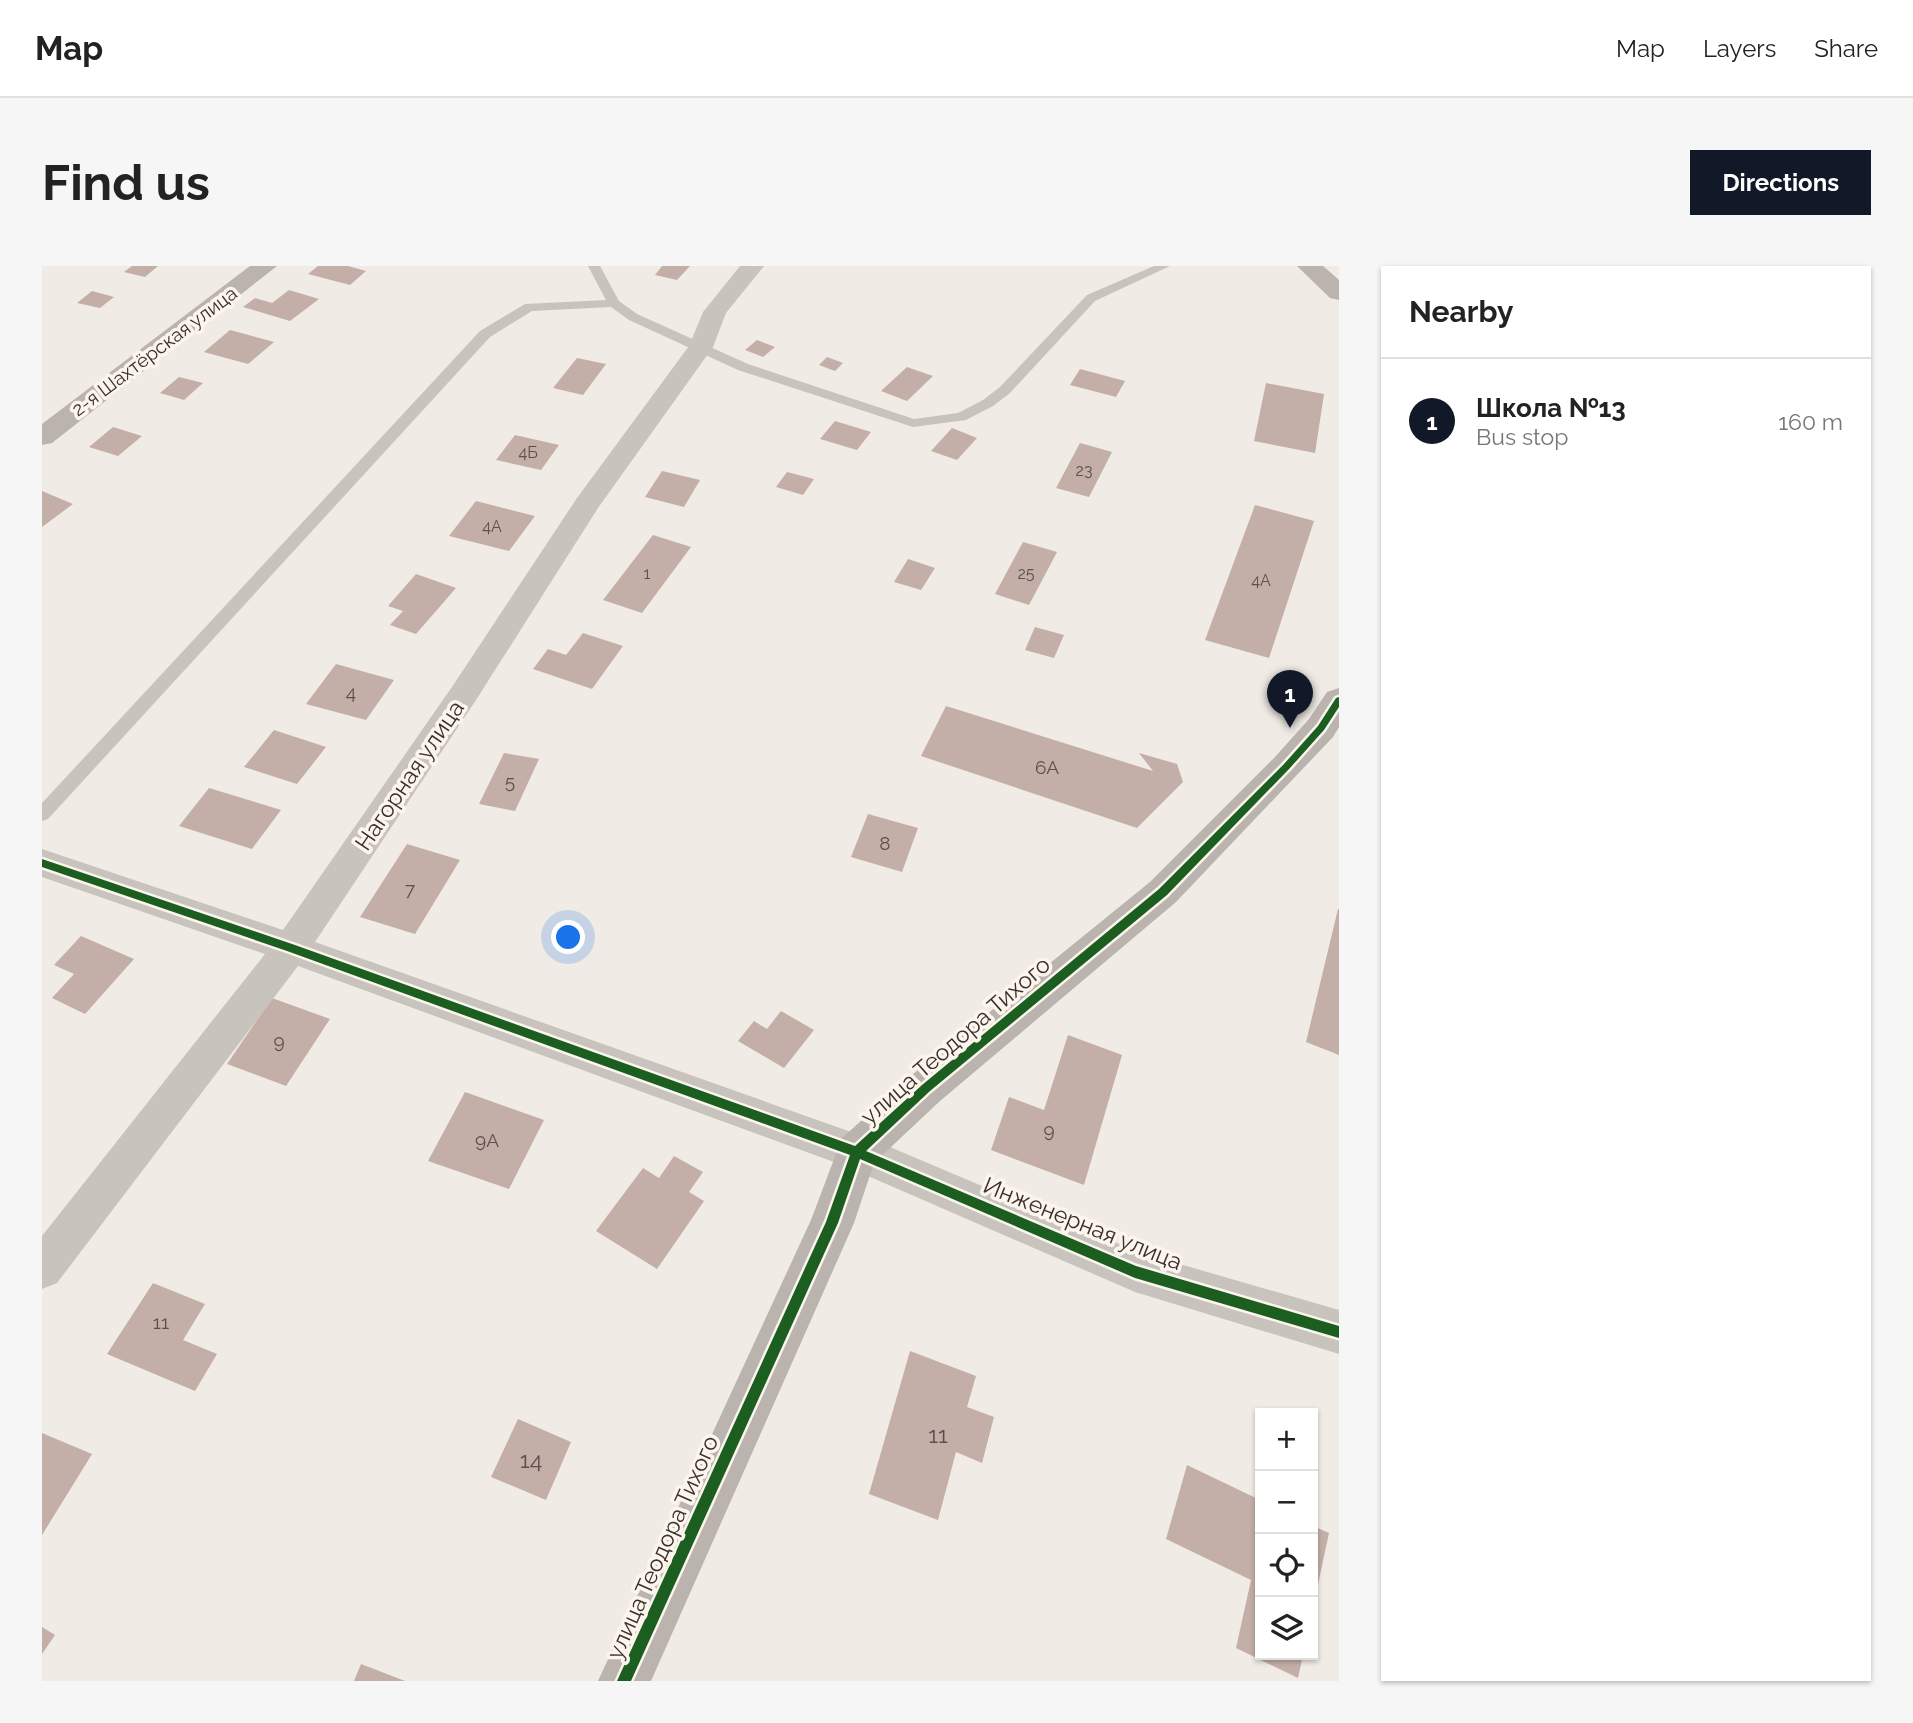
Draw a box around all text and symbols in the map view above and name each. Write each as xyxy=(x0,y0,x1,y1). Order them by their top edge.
text: Map xyxy=(35,29,103,68)
text: Map xyxy=(1616,34,1665,63)
text: Layers xyxy=(1703,34,1776,63)
text: Share xyxy=(1814,34,1878,63)
button: Directions xyxy=(1690,150,1871,215)
text: Find us xyxy=(42,154,210,211)
street label: 2-я Шахтёрская улица xyxy=(67,282,241,420)
text: Nearby xyxy=(1409,294,1513,329)
text: Школа №13 xyxy=(1476,393,1626,423)
text: 1 xyxy=(1426,408,1438,435)
text: 160 m xyxy=(1778,408,1843,435)
text: Bus stop xyxy=(1476,423,1568,450)
house number: 4Б xyxy=(518,443,538,462)
house number: 23 xyxy=(1076,461,1092,480)
house number: 4А xyxy=(482,517,502,536)
house number: 1 xyxy=(644,564,651,583)
house number: 25 xyxy=(1017,564,1035,583)
house number: 4А xyxy=(1251,571,1271,590)
pin: 1 xyxy=(1267,670,1313,728)
house number: 4 xyxy=(346,681,356,703)
street label: Нагорная улица xyxy=(349,695,469,855)
house number: 6А xyxy=(1035,756,1059,778)
house number: 5 xyxy=(505,770,515,792)
house number: 8 xyxy=(879,832,891,854)
house number: 7 xyxy=(405,878,415,900)
your location xyxy=(551,920,585,954)
street label: улица Теодора Тихого xyxy=(855,951,1055,1129)
house number: 9 xyxy=(273,1030,285,1052)
house number: 9 xyxy=(1043,1119,1055,1141)
house number: 9А xyxy=(475,1129,499,1151)
street label: Инженерная улица xyxy=(980,1171,1186,1275)
house number: 11 xyxy=(153,1311,169,1333)
map controls xyxy=(1255,1408,1318,1660)
button: + xyxy=(1255,1408,1318,1471)
house number: 11 xyxy=(928,1421,948,1448)
street label: улица Теодора Тихого xyxy=(601,1431,723,1663)
house number: 14 xyxy=(520,1446,542,1473)
button: − xyxy=(1255,1471,1318,1534)
button: locate xyxy=(1255,1534,1318,1597)
button: layers xyxy=(1255,1597,1318,1660)

